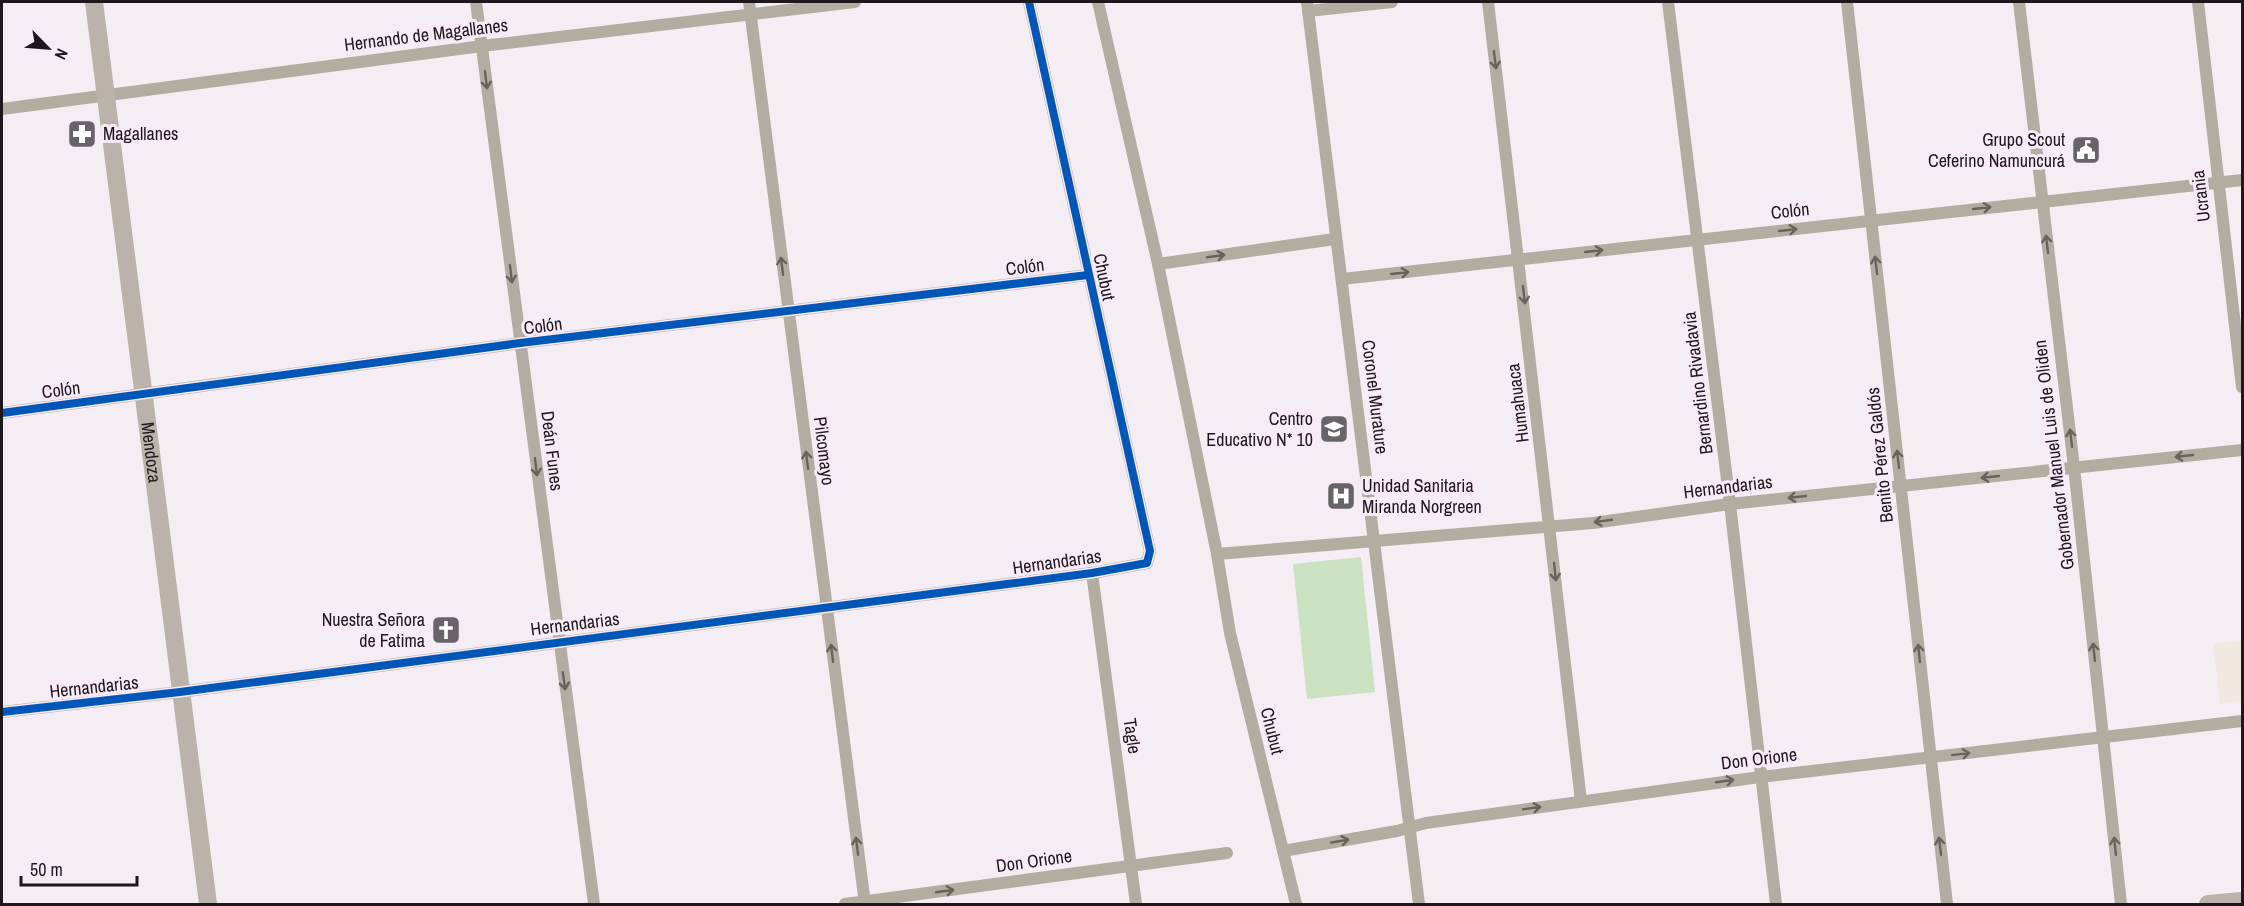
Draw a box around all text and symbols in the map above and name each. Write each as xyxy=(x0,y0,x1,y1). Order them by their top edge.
street label: Hernando de Magallanes xyxy=(343,12,509,57)
north arrow xyxy=(18,18,78,78)
text: N xyxy=(50,45,74,63)
one-way arrow xyxy=(1490,49,1501,69)
one-way arrow xyxy=(481,70,492,90)
pharmacy icon: Magallanes xyxy=(66,118,98,150)
place label: Magallanes xyxy=(103,121,178,146)
place label: Grupo Scout Ceferino Namuncurá xyxy=(1928,127,2065,173)
public building icon: Grupo Scout Ceferino Namuncurá xyxy=(2070,134,2102,166)
street label: Ucrania xyxy=(2185,169,2216,223)
street label: Colón xyxy=(1769,196,1810,225)
one-way arrow xyxy=(1971,202,1991,213)
one-way arrow xyxy=(1777,224,1797,235)
one-way arrow xyxy=(2041,235,2052,255)
one-way arrow xyxy=(1584,245,1603,256)
one-way arrow xyxy=(1205,250,1225,261)
street label: Chubut xyxy=(1087,251,1122,303)
street label: Colón xyxy=(1004,252,1046,281)
one-way arrow xyxy=(1870,256,1881,275)
one-way arrow xyxy=(777,257,788,277)
one-way arrow xyxy=(506,263,517,283)
one-way arrow xyxy=(1390,267,1410,278)
one-way arrow xyxy=(1518,284,1529,304)
street label: Bernardino Rivadavia xyxy=(1676,310,1719,456)
street label: Colón xyxy=(522,311,564,340)
street label: Coronel Murature xyxy=(1356,338,1395,455)
street label: Gobernador Manuel Luis de Oliden xyxy=(2027,339,2080,571)
street label: Humahuaca xyxy=(1500,362,1535,444)
street label: Colón xyxy=(40,375,82,404)
street label: Benito Pérez Galdós xyxy=(1860,386,1899,524)
place label: Centro Educativo N* 10 xyxy=(1206,406,1313,452)
street label: Deán Funes xyxy=(535,410,570,492)
school or university icon: Centro Educativo N* 10 xyxy=(1318,413,1350,445)
street label: Pilcomayo xyxy=(808,415,841,487)
street label: Mendoza xyxy=(135,421,168,484)
one-way arrow xyxy=(2065,428,2076,448)
one-way arrow xyxy=(1893,449,1904,469)
one-way arrow xyxy=(801,450,812,470)
one-way arrow xyxy=(2175,451,2195,462)
one-way arrow xyxy=(531,457,542,477)
street label: Hernandarias xyxy=(1682,469,1774,504)
one-way arrow xyxy=(1981,472,2001,483)
place label: Unidad Sanitaria Miranda Norgreen xyxy=(1362,473,1482,519)
hospital icon: Unidad Sanitaria Miranda Norgreen xyxy=(1325,480,1357,512)
one-way arrow xyxy=(1787,492,1807,503)
one-way arrow xyxy=(1594,516,1613,527)
street label: Hernandarias xyxy=(1011,543,1103,580)
one-way arrow xyxy=(1550,562,1561,581)
street label: Hernandarias xyxy=(529,606,621,641)
place label: Nuestra Señora de Fatima xyxy=(322,607,425,653)
church icon: Nuestra Señora de Fatima xyxy=(430,614,462,646)
one-way arrow xyxy=(1913,643,1924,663)
one-way arrow xyxy=(2088,643,2099,663)
one-way arrow xyxy=(826,644,837,664)
street label: Hernandarias xyxy=(48,669,140,704)
one-way arrow xyxy=(558,671,569,691)
street label: Chubut xyxy=(1255,705,1290,757)
street label: Tagle xyxy=(1118,717,1147,755)
street label: Don Orione xyxy=(1720,741,1798,776)
one-way arrow xyxy=(1950,748,1970,759)
one-way arrow xyxy=(1715,776,1735,787)
one-way arrow xyxy=(1522,802,1542,813)
one-way arrow xyxy=(1330,835,1350,846)
one-way arrow xyxy=(852,837,863,857)
one-way arrow xyxy=(1934,837,1945,857)
one-way arrow xyxy=(2109,837,2120,857)
street label: Don Orione xyxy=(994,843,1073,878)
scale bar xyxy=(21,849,136,887)
text: 50 m xyxy=(30,857,63,882)
one-way arrow xyxy=(934,886,954,897)

